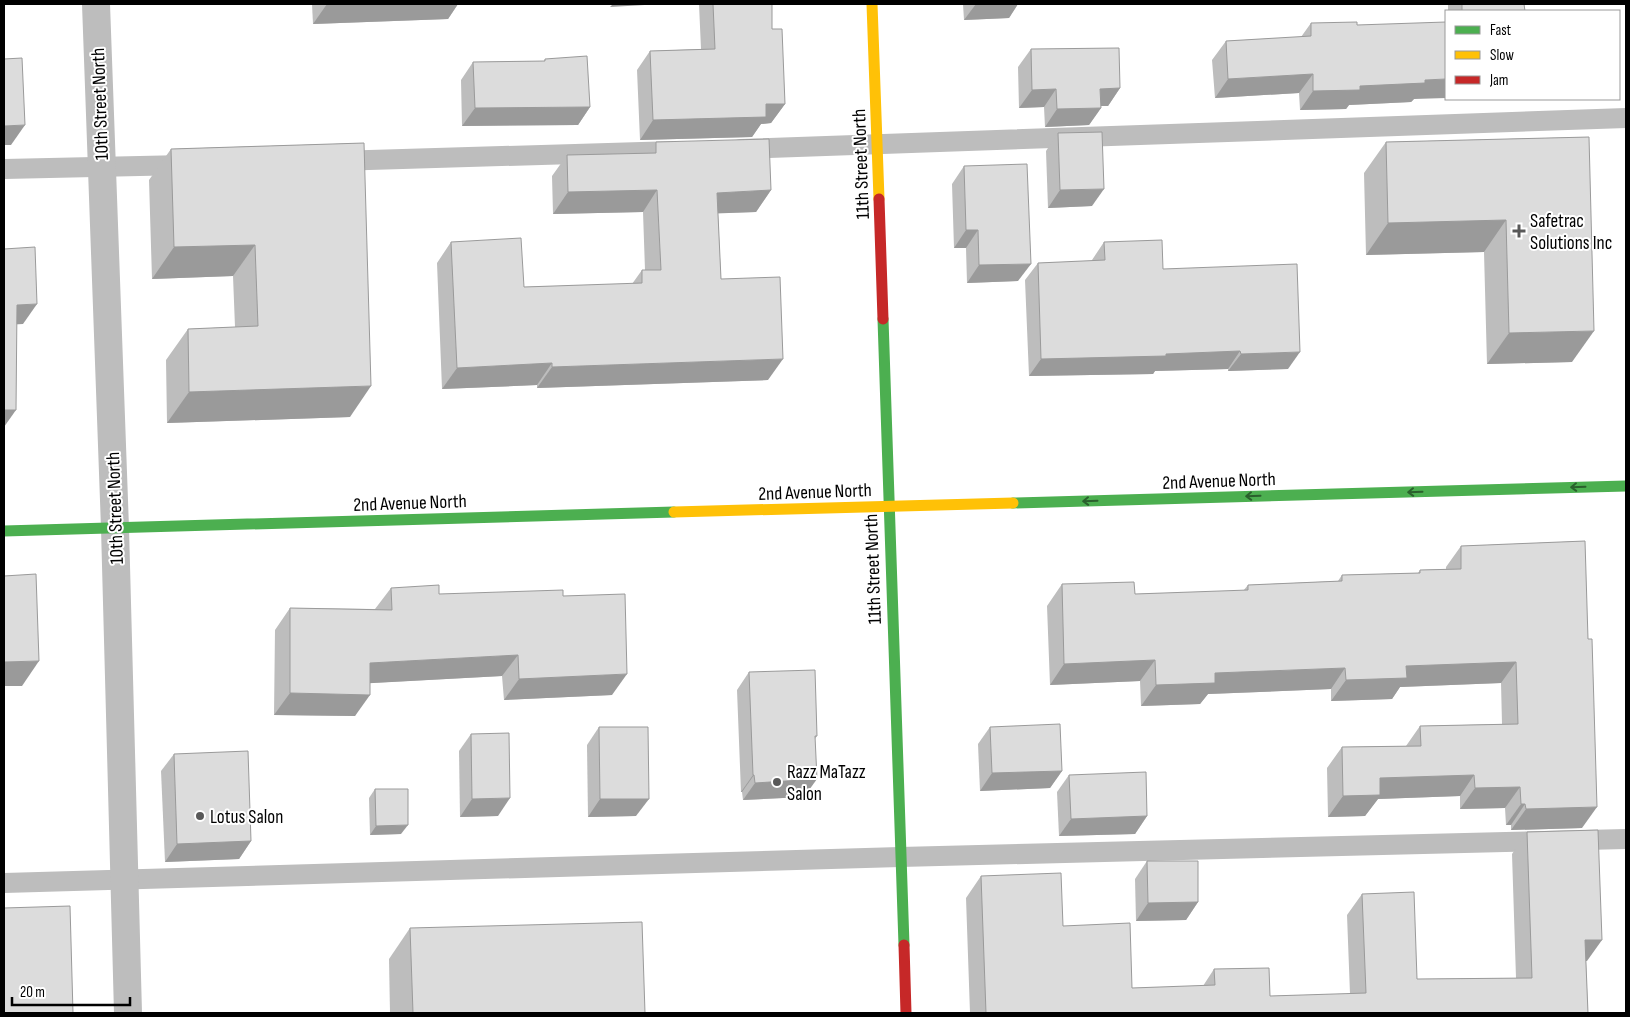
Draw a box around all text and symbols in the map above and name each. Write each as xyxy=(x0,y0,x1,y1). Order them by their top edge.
legend xyxy=(1445,10,1620,100)
text: Fast xyxy=(1490,21,1512,40)
text: Slow xyxy=(1490,46,1514,65)
street label: 10th Street North xyxy=(87,47,114,161)
text: Jam xyxy=(1489,71,1508,90)
street label: 11th Street North xyxy=(848,108,875,220)
place label: Safetrac Solutions Inc xyxy=(1530,210,1612,255)
marker: Safetrac Solutions Inc xyxy=(1512,224,1526,238)
street label: 10th Street North xyxy=(102,451,129,565)
street label: 2nd Avenue North xyxy=(1162,468,1276,495)
street label: 2nd Avenue North xyxy=(758,479,872,506)
one-way arrow xyxy=(1570,483,1586,492)
one-way arrow xyxy=(1407,487,1424,497)
street label: 2nd Avenue North xyxy=(353,490,467,517)
one-way arrow xyxy=(1245,492,1261,501)
one-way arrow xyxy=(1082,496,1098,506)
street label: 11th Street North xyxy=(860,513,887,625)
place label: Razz MaTazz Salon xyxy=(787,761,866,806)
marker: Razz MaTazz Salon xyxy=(771,776,783,788)
place label: Lotus Salon xyxy=(210,806,283,829)
marker: Lotus Salon xyxy=(194,810,206,822)
scale bar xyxy=(12,974,130,1006)
text: 20 m xyxy=(20,983,45,1002)

